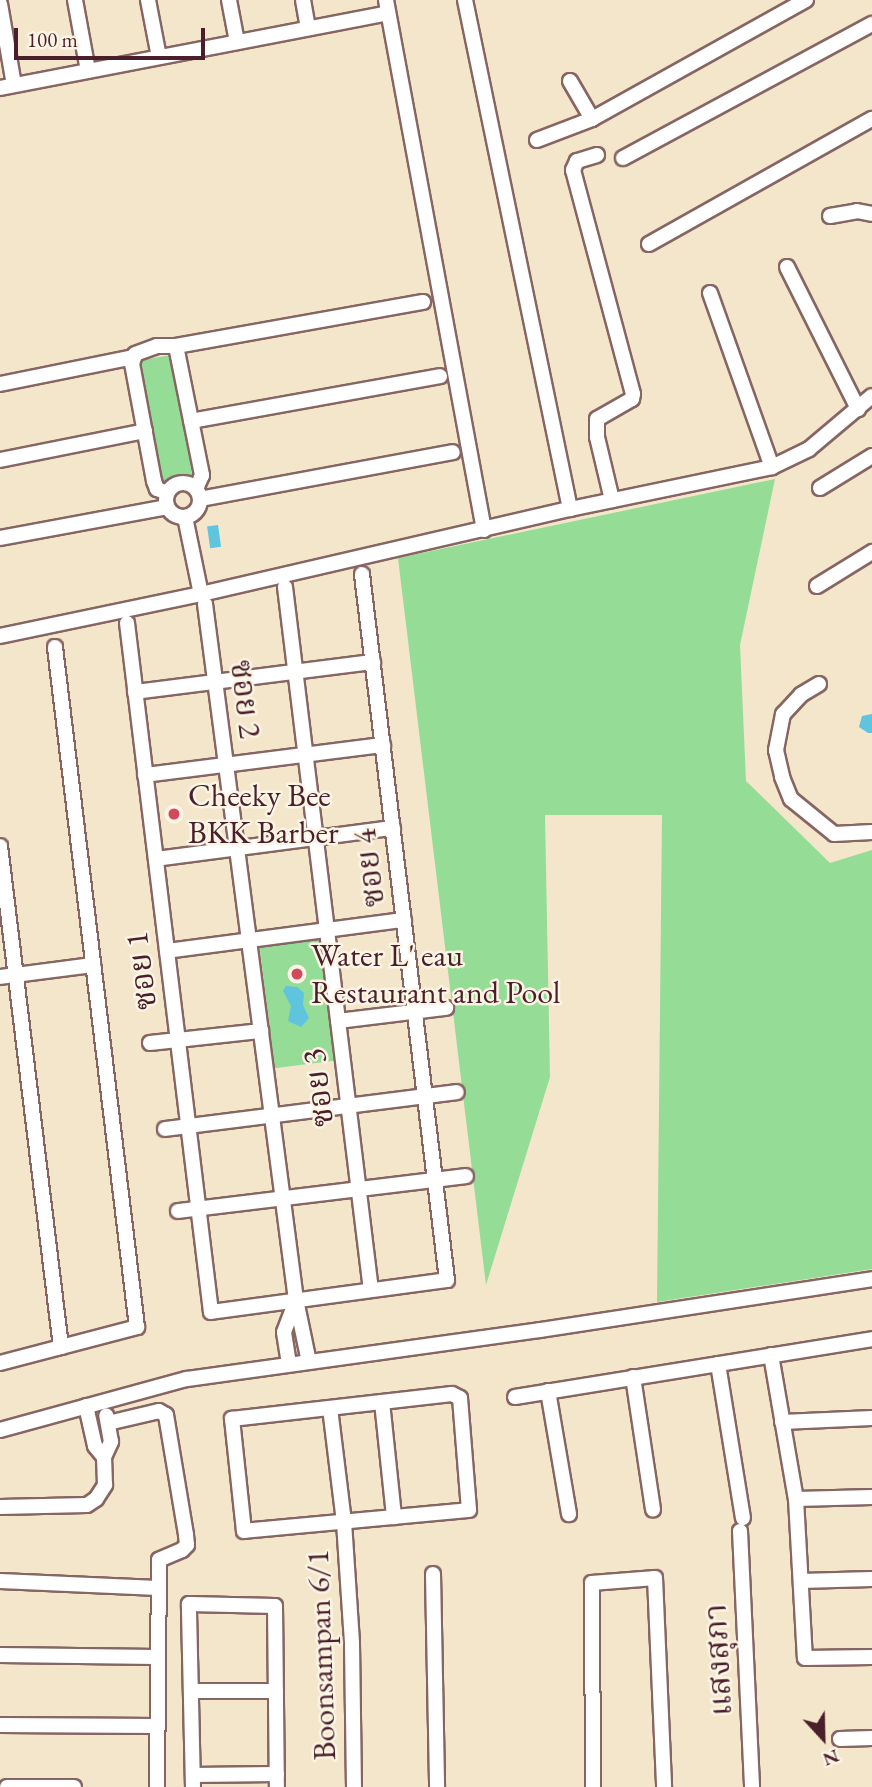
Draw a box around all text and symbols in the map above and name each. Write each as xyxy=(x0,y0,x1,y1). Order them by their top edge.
scale bar xyxy=(18,14,208,58)
text: 100 m xyxy=(27,26,78,53)
street label: ซอย 2 xyxy=(222,657,270,741)
place label: Cheeky Bee BKK Barber xyxy=(188,777,339,852)
marker: Cheeky Bee BKK Barber xyxy=(166,806,182,822)
street label: ซอย 4 xyxy=(345,826,393,910)
street label: ซอย 1 xyxy=(117,929,165,1013)
place label: Water L' eau Restaurant and Pool xyxy=(311,937,560,1012)
marker: Water L' eau Restaurant and Pool xyxy=(289,966,305,982)
street label: ซอย 3 xyxy=(294,1046,342,1130)
street label: Boonsampan 6/1 xyxy=(298,1549,344,1761)
street label: แสงสุภา xyxy=(696,1603,740,1717)
north arrow xyxy=(788,1703,858,1773)
text: N xyxy=(819,1743,843,1772)

